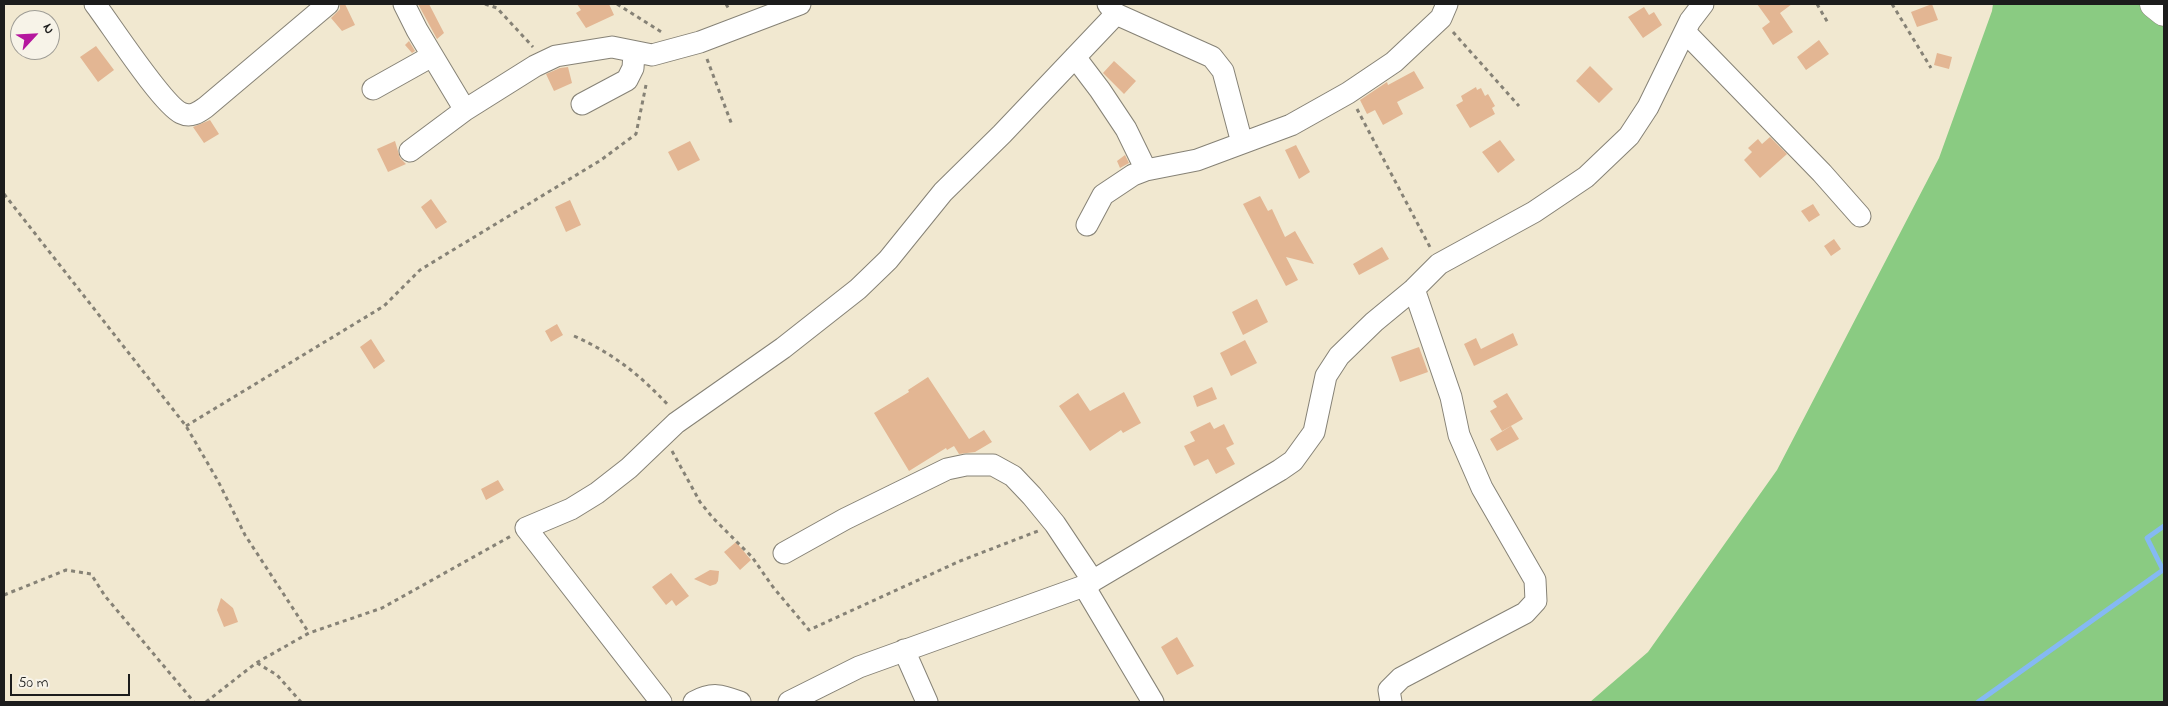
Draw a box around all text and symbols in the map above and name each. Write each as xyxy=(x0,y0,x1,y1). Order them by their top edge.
north arrow xyxy=(10,10,60,60)
text: N xyxy=(37,20,60,38)
scale bar xyxy=(12,664,132,696)
text: 50 m xyxy=(18,672,48,694)

